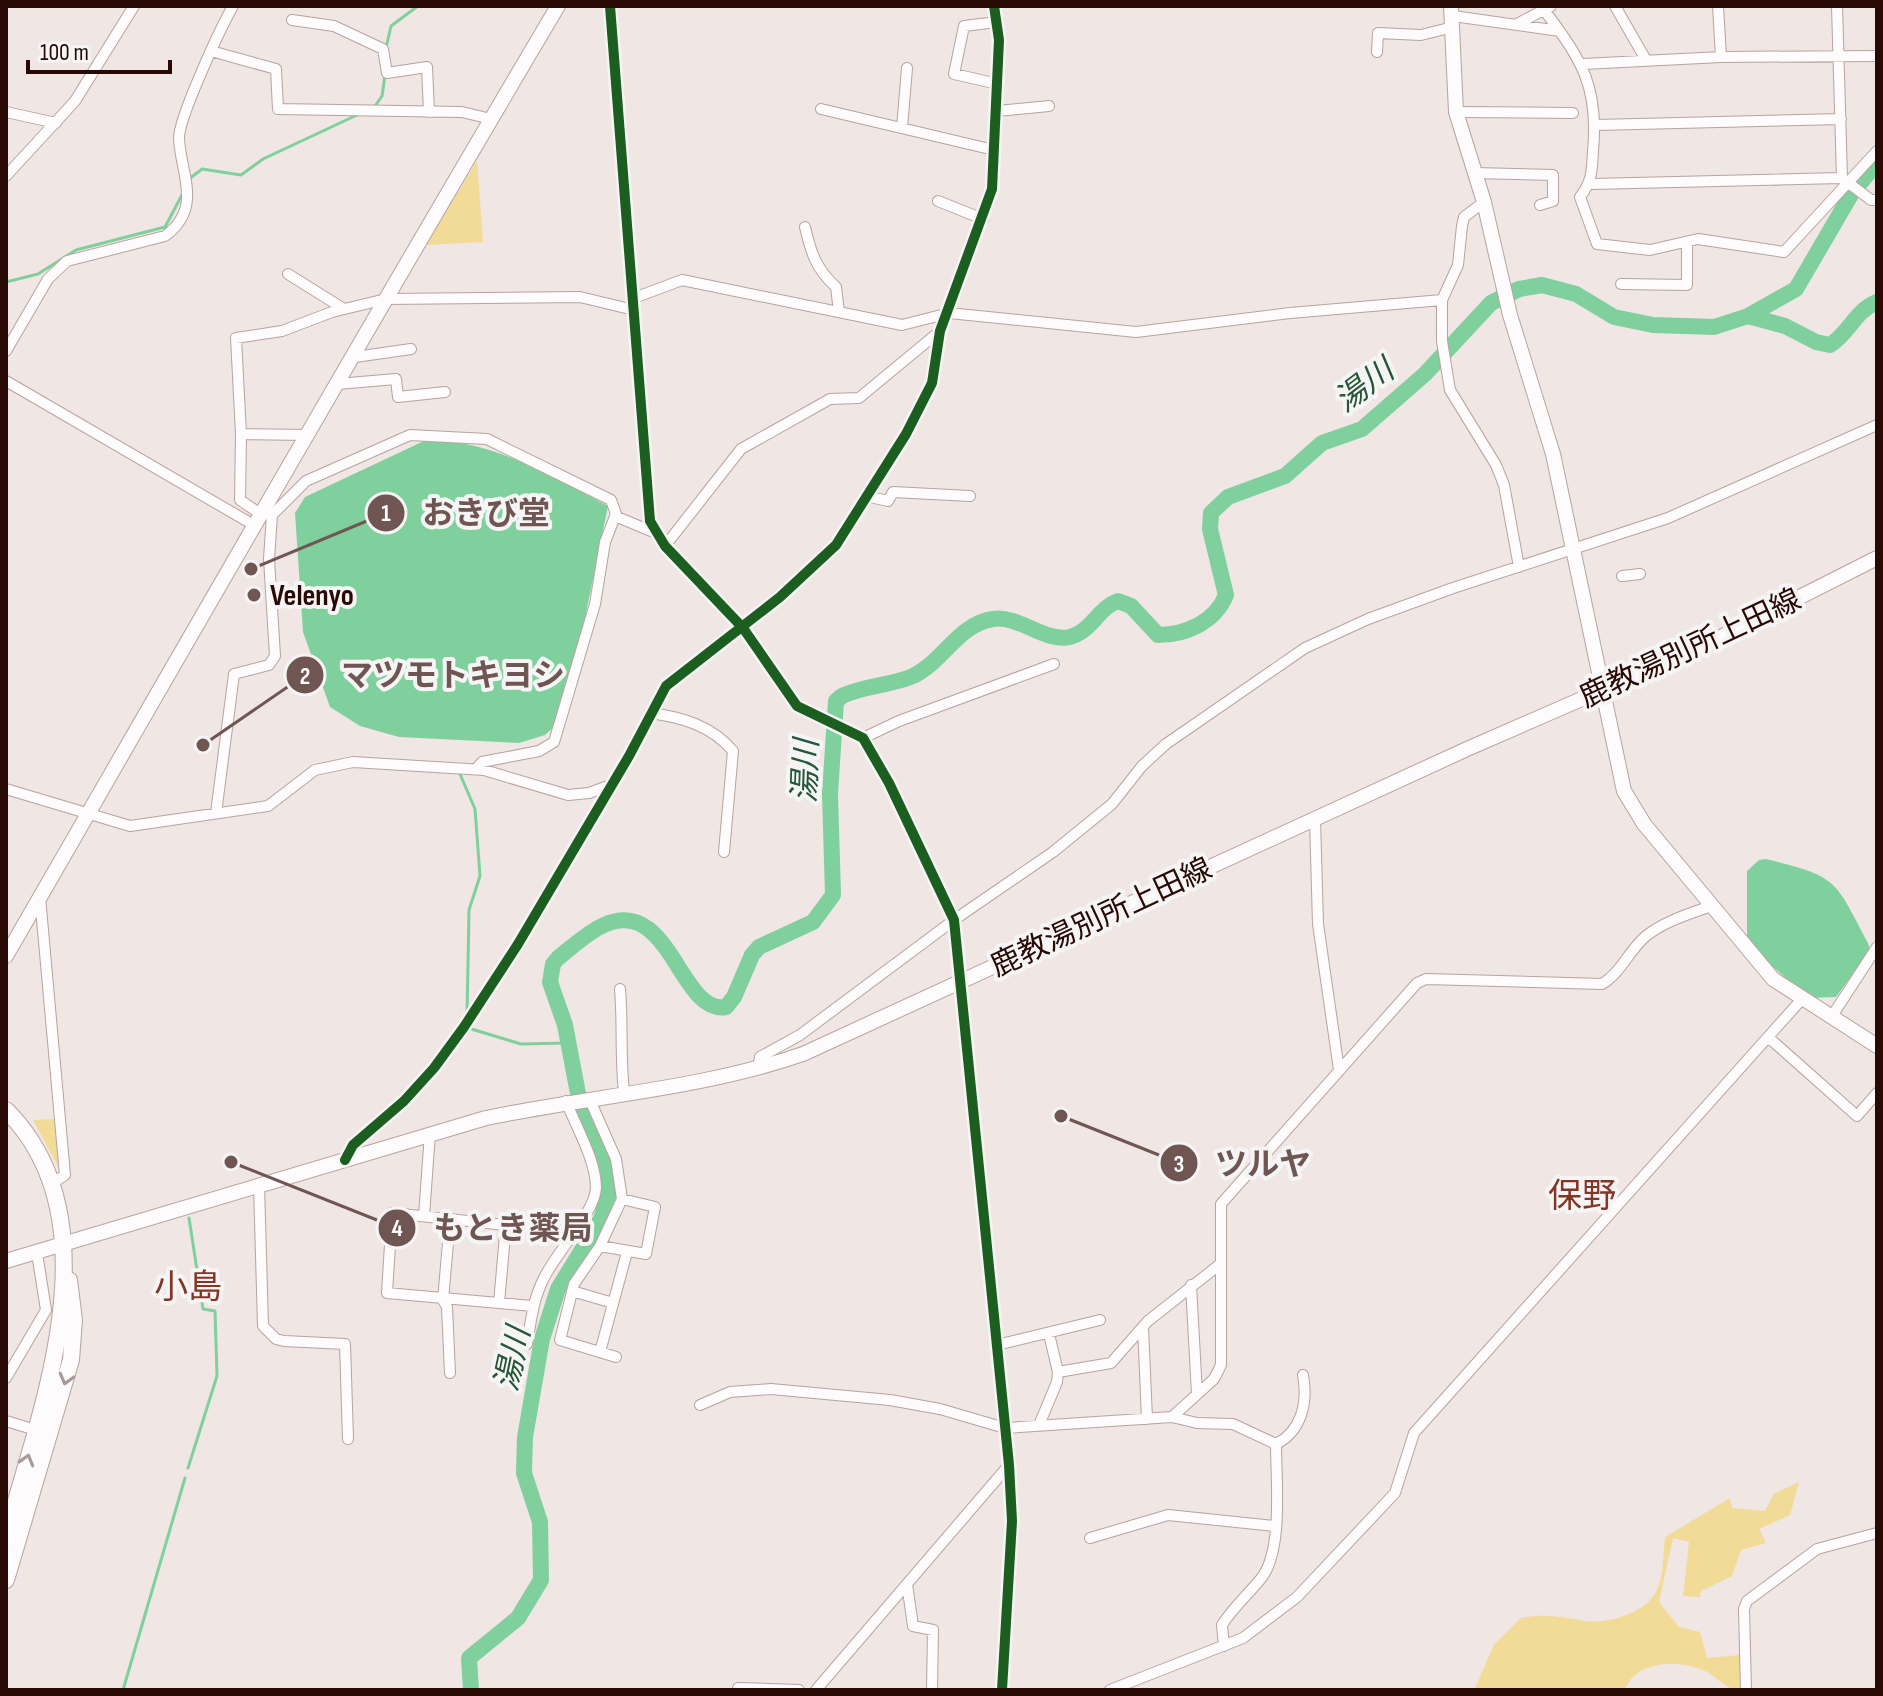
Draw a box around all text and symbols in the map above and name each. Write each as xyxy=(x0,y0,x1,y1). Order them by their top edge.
scale bar xyxy=(28,24,170,74)
text: 100 m xyxy=(40,38,89,67)
water label: 湯川 xyxy=(1328,350,1405,421)
callout: おきび堂 xyxy=(366,485,566,541)
text: おきび堂 xyxy=(422,495,550,534)
text: 1 xyxy=(381,499,391,528)
place label: Velenyo xyxy=(270,578,354,614)
street label: 鹿教湯別所上田線 xyxy=(1574,582,1807,716)
marker: Velenyo xyxy=(245,586,263,604)
callout: マツモトキヨシ xyxy=(285,647,581,703)
text: マツモトキヨシ xyxy=(341,657,565,696)
text: 2 xyxy=(300,662,310,691)
water label: 湯川 xyxy=(786,735,827,804)
street label: 鹿教湯別所上田線 xyxy=(985,851,1218,985)
callout: ツルヤ xyxy=(1159,1135,1327,1191)
text: ツルヤ xyxy=(1215,1146,1311,1185)
text: 3 xyxy=(1174,1150,1184,1179)
district label: 保野 xyxy=(1548,1176,1616,1217)
callout: もとき薬局 xyxy=(377,1200,609,1256)
text: もとき薬局 xyxy=(433,1210,593,1249)
text: 4 xyxy=(391,1214,403,1243)
district label: 小島 xyxy=(154,1267,222,1308)
water label: 湯川 xyxy=(488,1321,540,1395)
one-way arrow xyxy=(59,1372,76,1385)
one-way arrow xyxy=(17,1454,34,1468)

